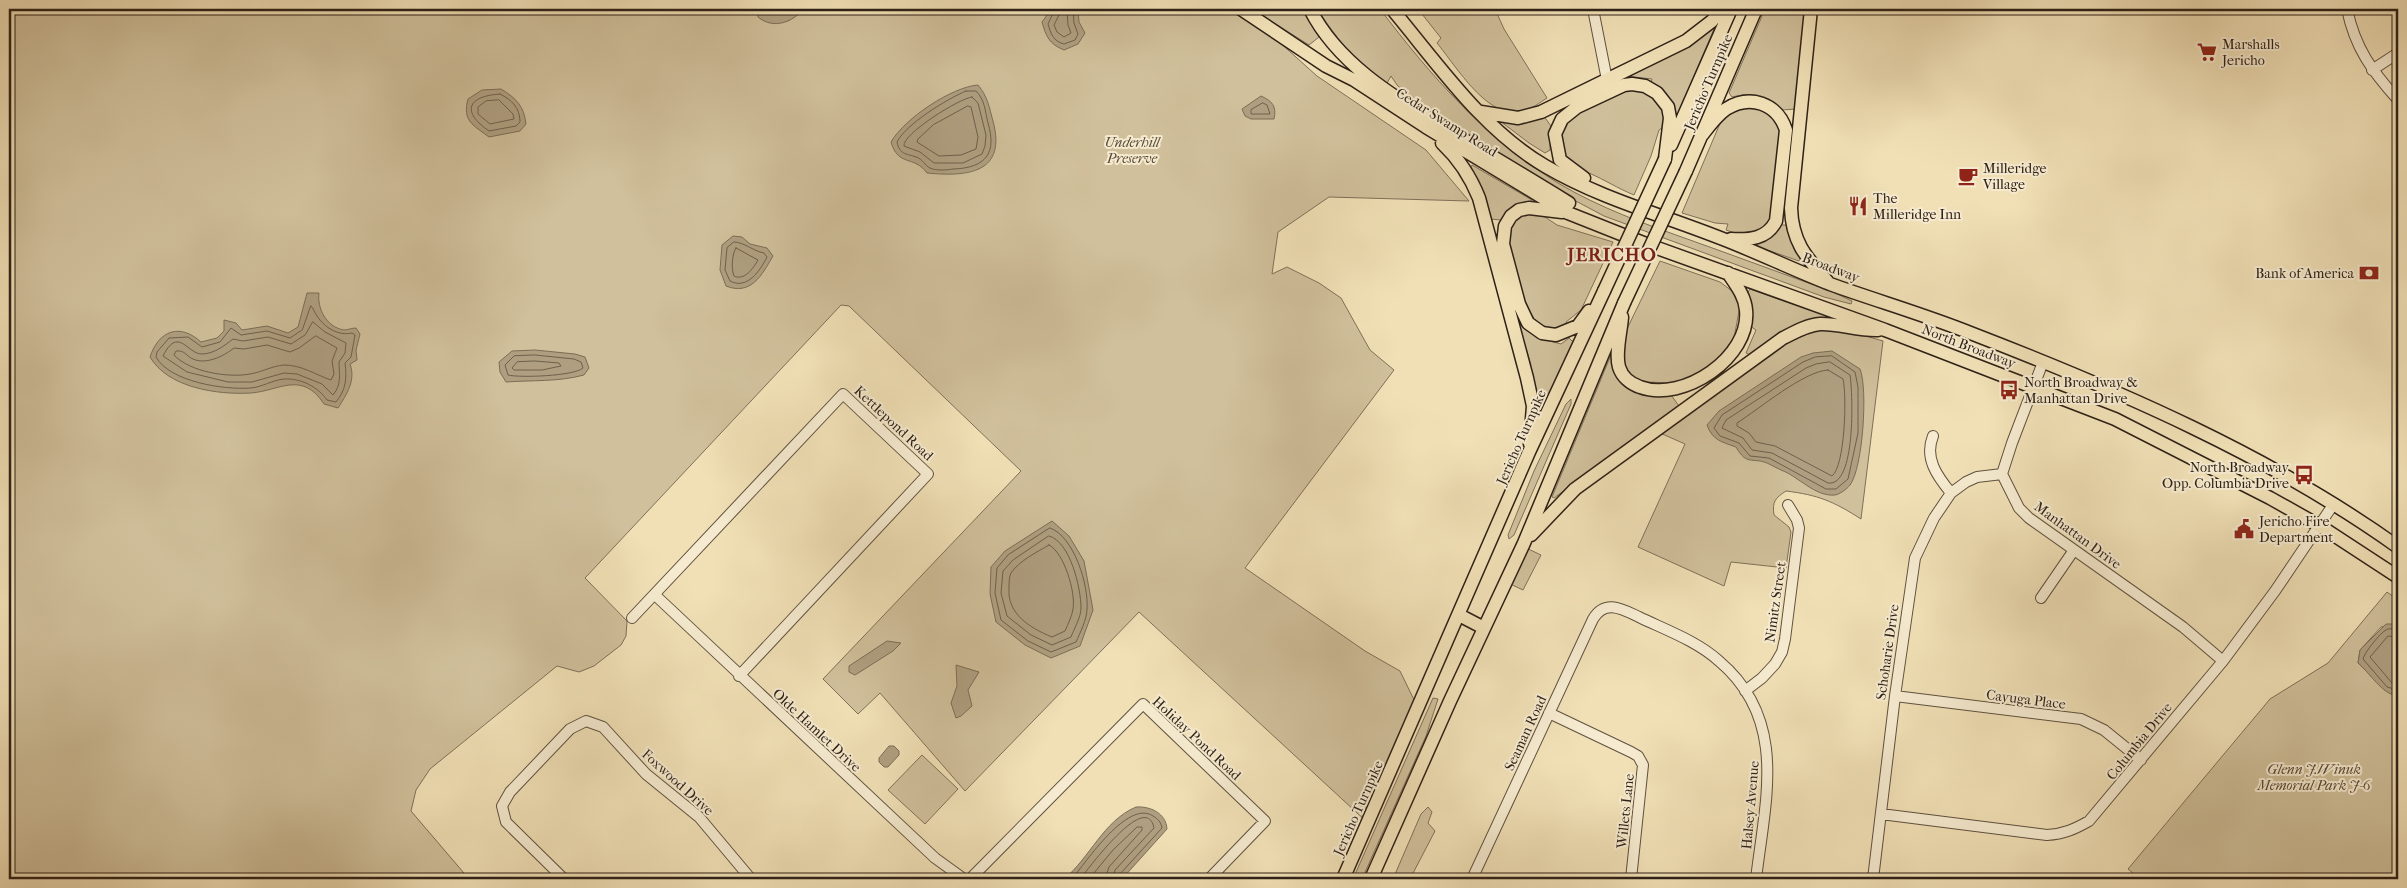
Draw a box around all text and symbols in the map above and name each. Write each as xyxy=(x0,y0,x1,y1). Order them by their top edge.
street label: Jericho Turnpike xyxy=(1680,32,1736,134)
place label: Marshalls Jericho xyxy=(2221,36,2280,69)
supermarket icon: Marshalls Jericho xyxy=(2196,41,2218,63)
street label: Cedar Swamp Road xyxy=(1393,84,1501,161)
park label: Underhill Preserve xyxy=(1105,134,1161,167)
place label: Milleridge Village xyxy=(1982,160,2047,193)
cafe icon: Milleridge Village xyxy=(1957,165,1979,187)
place label: The Milleridge Inn xyxy=(1873,190,1961,223)
restaurant icon: The Milleridge Inn xyxy=(1847,195,1869,217)
district label: JERICHO xyxy=(1565,244,1657,266)
street label: Broadway xyxy=(1800,249,1862,286)
bank icon: Bank of America xyxy=(2358,262,2380,284)
place label: Bank of America xyxy=(2255,265,2355,282)
street label: North Broadway xyxy=(1919,321,2019,372)
place label: North Broadway & Manhattan Drive xyxy=(2024,374,2138,407)
bus stop icon: North Broadway & Manhattan Drive xyxy=(1998,379,2020,401)
street label: Kettlepond Road xyxy=(851,382,937,465)
street label: Jericho Turnpike xyxy=(1492,387,1550,488)
place label: North Broadway Opp. Columbia Drive xyxy=(2162,459,2290,492)
bus stop icon: North Broadway Opp. Columbia Drive xyxy=(2293,464,2315,486)
street label: Manhattan Drive xyxy=(2031,498,2125,573)
place label: Jericho Fire Department xyxy=(2258,513,2333,546)
public building icon: Jericho Fire Department xyxy=(2233,518,2255,540)
street label: Nimitz Street xyxy=(1761,561,1790,644)
street label: Schoharie Drive xyxy=(1872,603,1903,701)
street label: Olde Hamlet Drive xyxy=(769,685,864,776)
street label: Cayuga Place xyxy=(1985,686,2067,713)
street label: Holiday Pond Road xyxy=(1149,693,1245,784)
street label: Seaman Road xyxy=(1501,693,1550,774)
street label: Columbia Drive xyxy=(2103,699,2176,783)
street label: Foxwood Drive xyxy=(638,746,717,819)
street label: Jericho Turnpike xyxy=(1329,758,1387,859)
street label: Halsey Avenue xyxy=(1738,760,1763,850)
park label: Glenn J.Winuk Memorial Park J-6 xyxy=(2257,761,2371,794)
street label: Willets Lane xyxy=(1613,773,1638,850)

